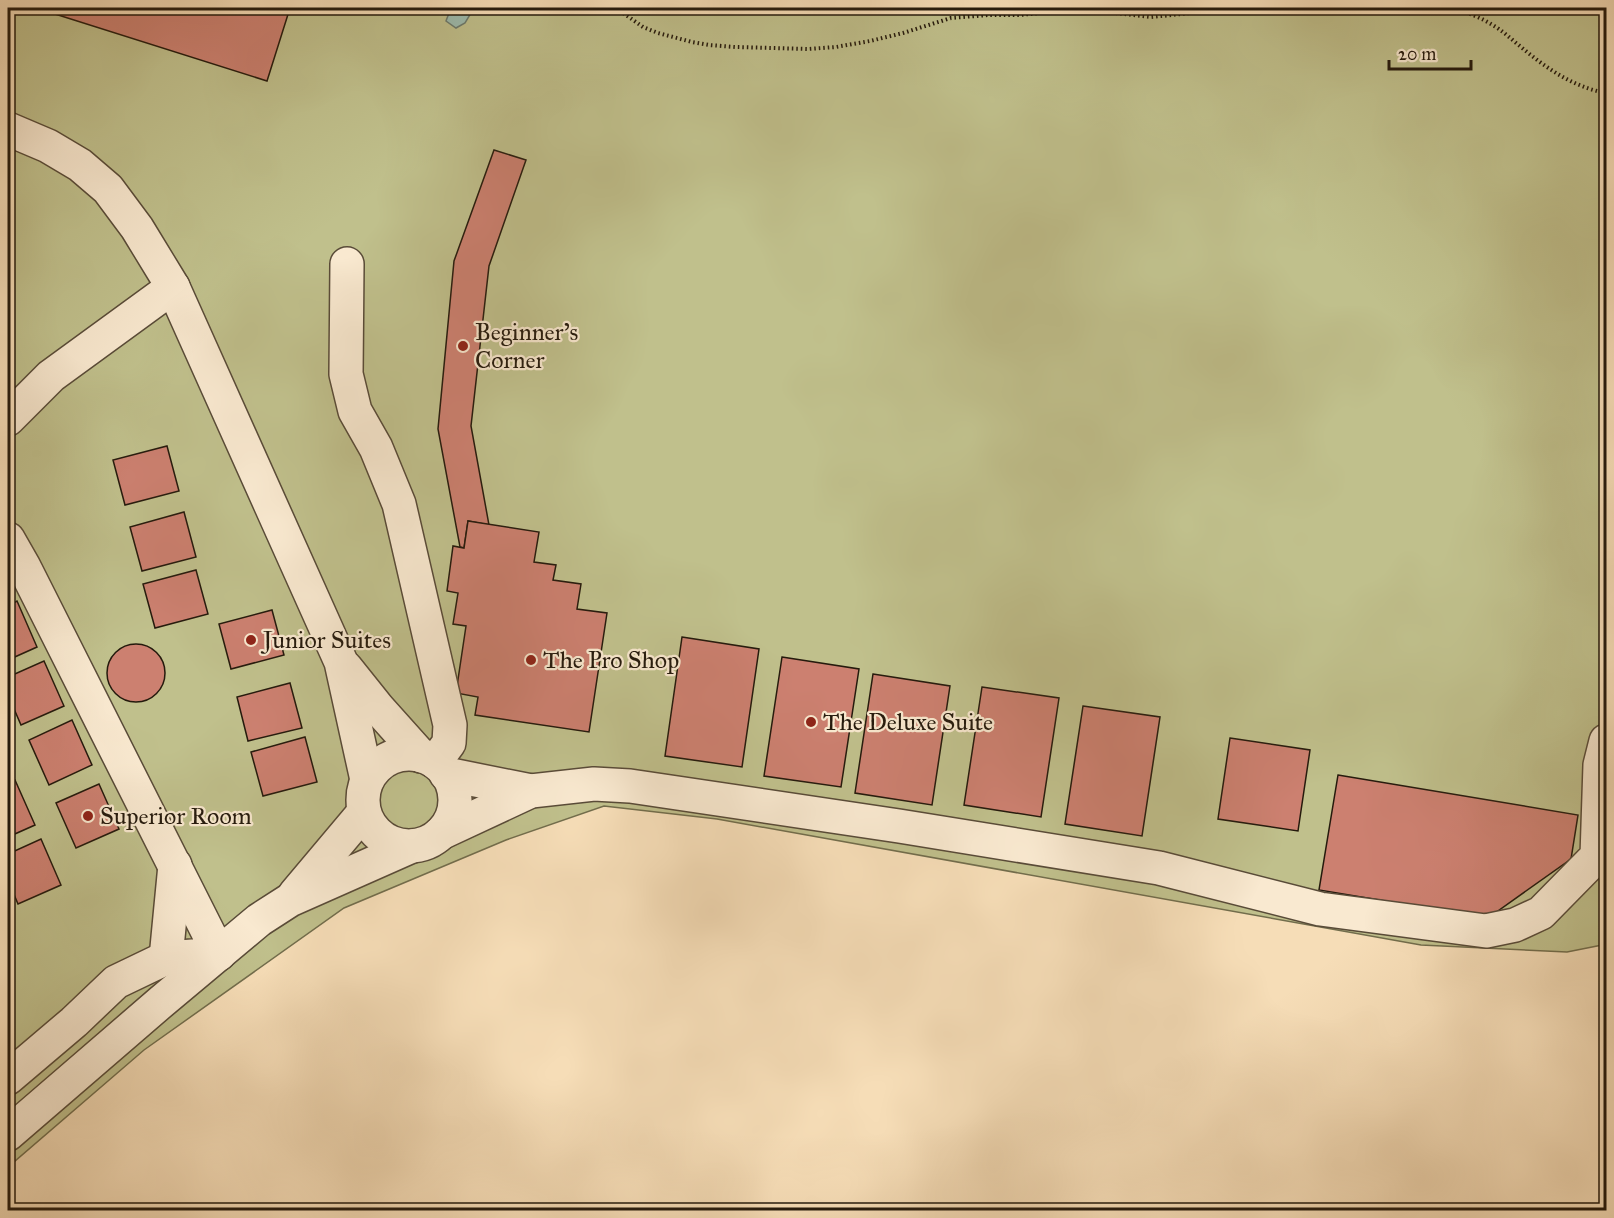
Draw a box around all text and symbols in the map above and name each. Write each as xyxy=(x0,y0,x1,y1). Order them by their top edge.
scale bar xyxy=(1389,33,1472,71)
text: 20 m xyxy=(1398,43,1436,65)
place label: Beginner's Corner xyxy=(475,317,578,375)
marker: Beginner's Corner xyxy=(456,339,470,353)
place label: Junior Suites xyxy=(260,625,391,655)
marker: Junior Suites xyxy=(244,633,258,647)
place label: The Pro Shop xyxy=(543,645,679,675)
marker: The Pro Shop xyxy=(524,653,538,667)
place label: The Deluxe Suite xyxy=(823,707,993,737)
marker: The Deluxe Suite xyxy=(804,715,818,729)
place label: Superior Room xyxy=(100,801,252,831)
marker: Superior Room xyxy=(81,809,95,823)

